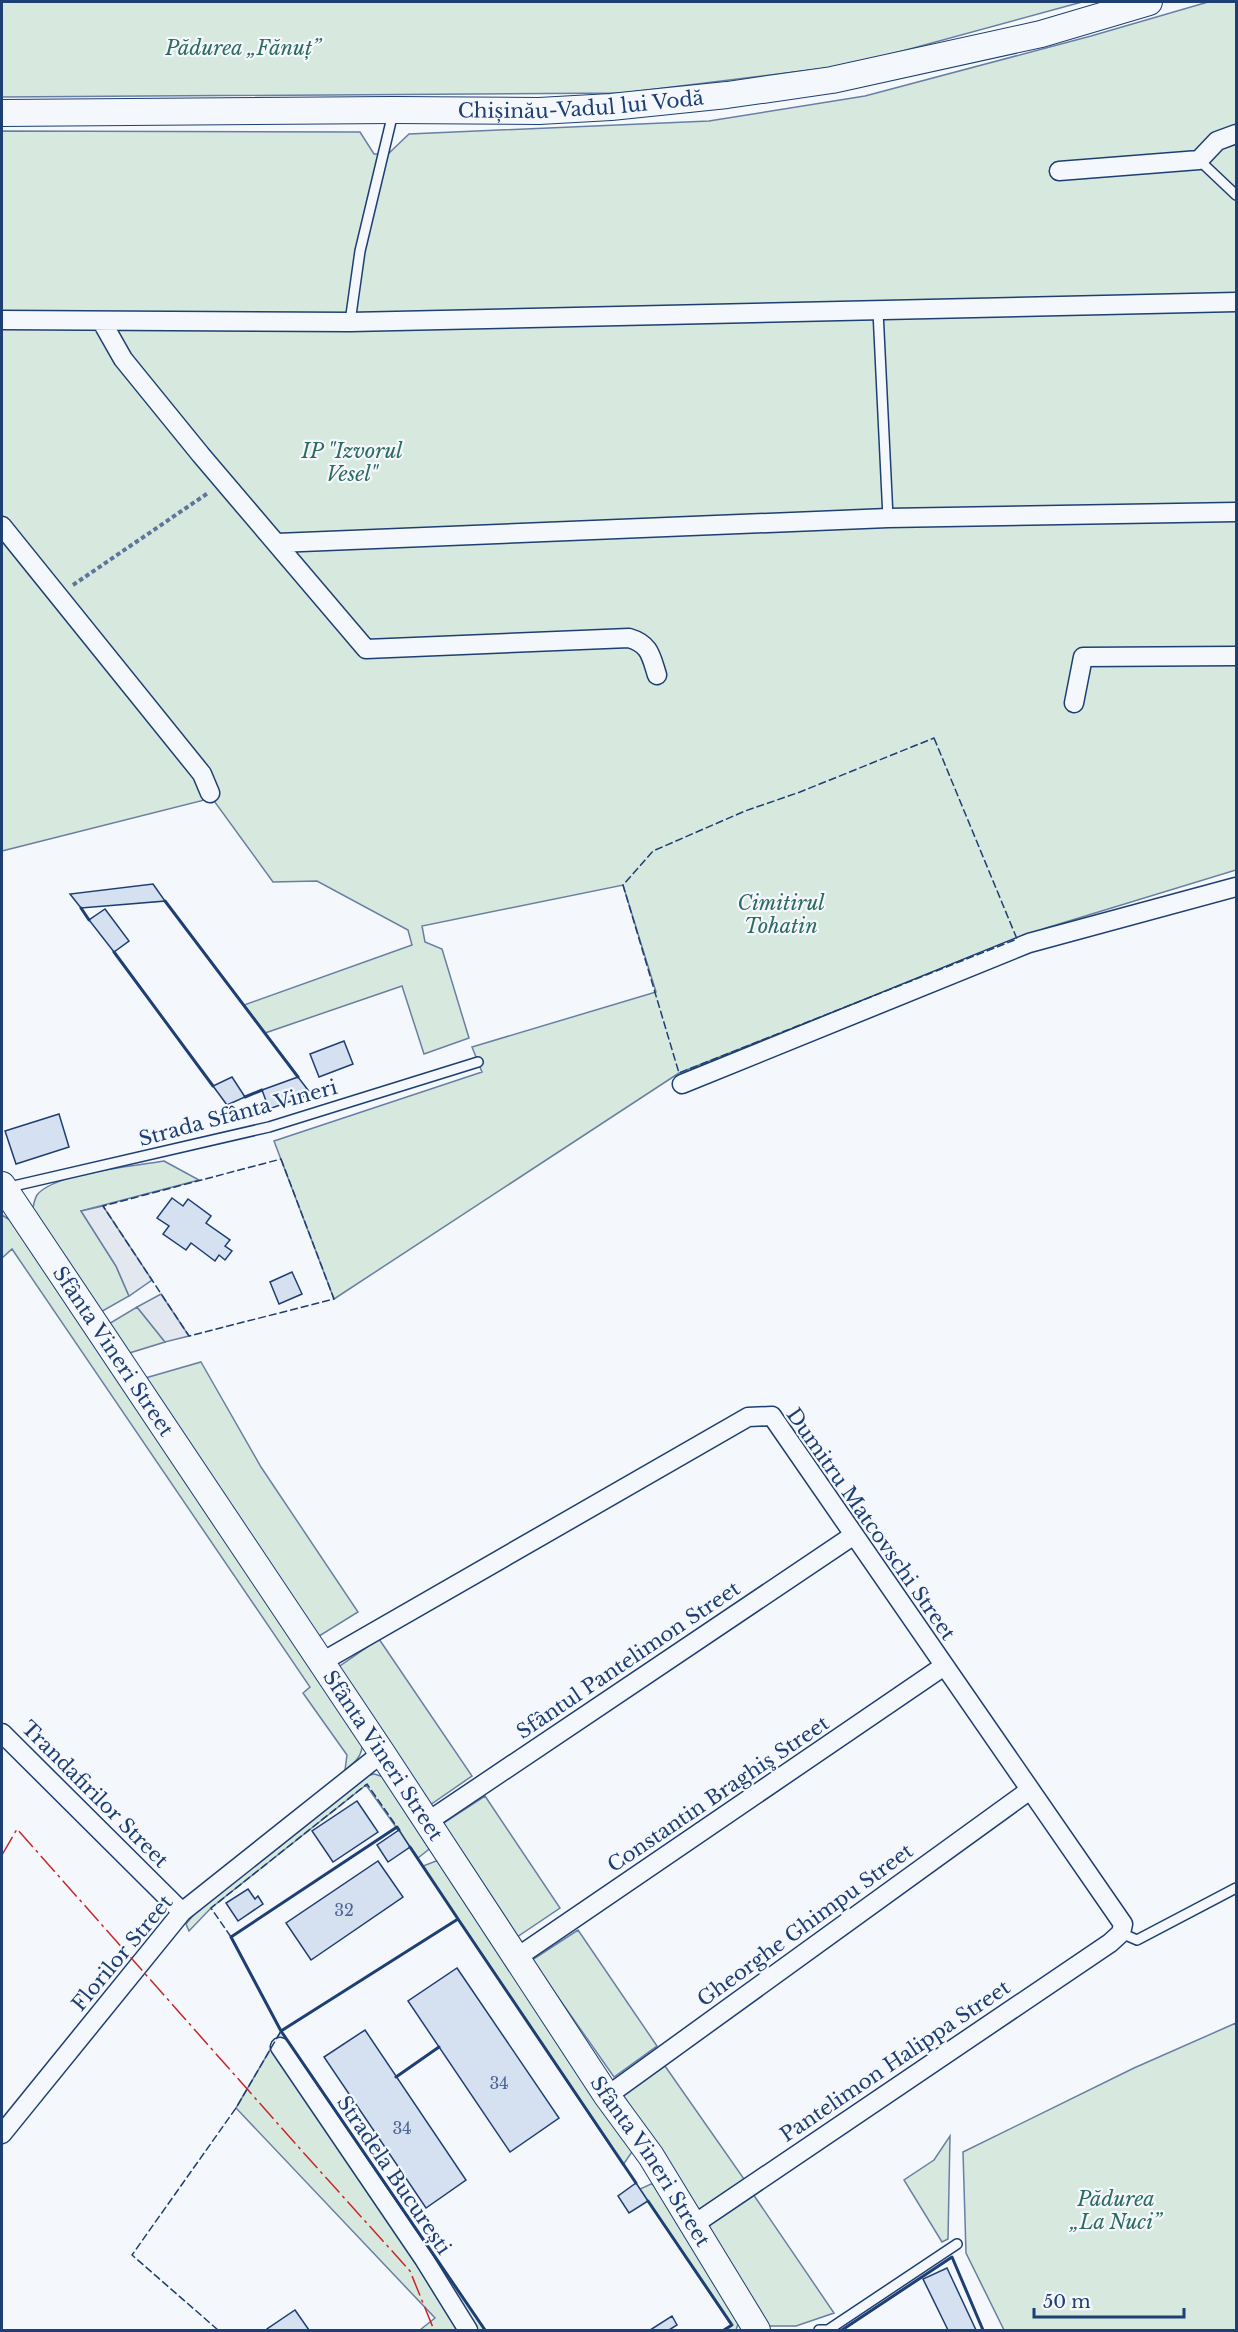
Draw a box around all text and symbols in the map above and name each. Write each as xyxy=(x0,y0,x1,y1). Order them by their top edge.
park label: Pădurea „Fănuț” xyxy=(164,36,323,60)
street label: Chișinău-Vadul lui Vodă xyxy=(458,85,706,124)
park label: IP "Izvorul Vesel" xyxy=(301,439,403,486)
park label: Cimitirul Tohatin xyxy=(737,891,825,938)
street label: Strada Sfânta Vineri xyxy=(136,1075,340,1151)
street label: Sfânta Vineri Street xyxy=(48,1262,179,1441)
street label: Dumitru Matcovschi Street xyxy=(782,1403,961,1645)
street label: Sfântul Pantelimon Street xyxy=(512,1576,745,1744)
street label: Sfânta Vineri Street xyxy=(318,1666,448,1845)
street label: Constantin Braghiş Street xyxy=(603,1711,834,1877)
street label: Trandafirilor Street xyxy=(17,1716,174,1873)
street label: Gheorghe Ghimpu Street xyxy=(693,1838,918,2011)
street label: Florilor Street xyxy=(67,1890,178,2016)
house number: 32 xyxy=(334,1900,354,1920)
street label: Pantelimon Halippa Street xyxy=(776,1975,1015,2147)
street label: Sfânta Vineri Street xyxy=(585,2072,715,2251)
house number: 34 xyxy=(489,2073,509,2093)
street label: Stradela București xyxy=(331,2091,456,2260)
house number: 34 xyxy=(392,2118,412,2138)
park label: Pădurea „La Nuci” xyxy=(1068,2187,1164,2234)
scale bar xyxy=(1034,2281,1184,2319)
text: 50 m xyxy=(1043,2291,1091,2313)

